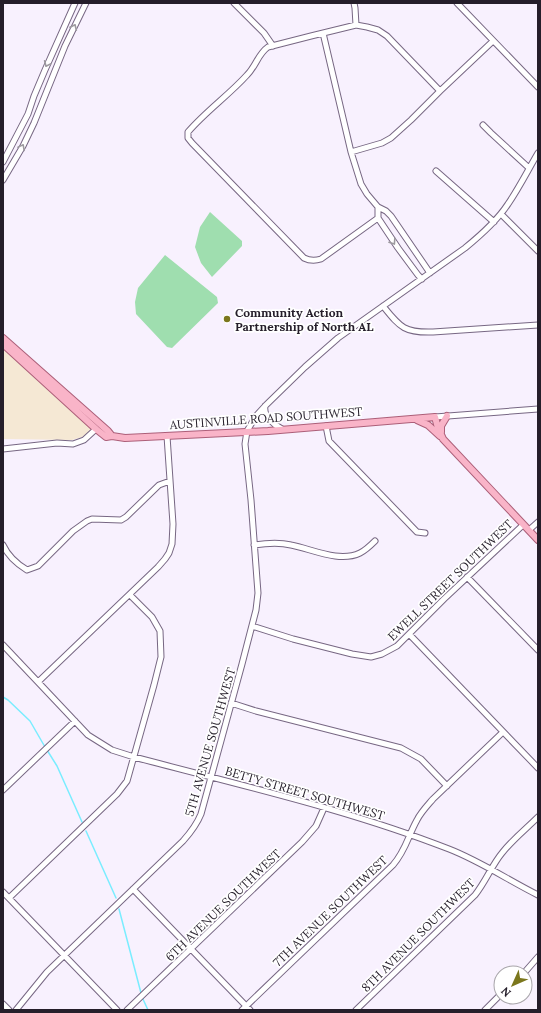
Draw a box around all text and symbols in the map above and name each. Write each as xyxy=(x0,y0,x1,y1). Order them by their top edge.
one-way arrow xyxy=(69,24,77,32)
one-way arrow xyxy=(44,60,52,68)
one-way arrow xyxy=(18,143,25,151)
one-way arrow xyxy=(389,237,396,244)
place label: Community Action Partnership of North AL xyxy=(235,305,374,334)
marker: Community Action Partnership of North AL xyxy=(222,314,232,324)
street label: AUSTINVILLE ROAD SOUTHWEST xyxy=(168,404,363,432)
street label: EWELL STREET SOUTHWEST xyxy=(384,516,516,644)
street label: 5TH AVENUE SOUTHWEST xyxy=(182,666,239,818)
street label: BETTY STREET SOUTHWEST xyxy=(224,763,387,823)
street label: 6TH AVENUE SOUTHWEST xyxy=(162,846,284,964)
street label: 7TH AVENUE SOUTHWEST xyxy=(270,852,390,970)
street label: 8TH AVENUE SOUTHWEST xyxy=(358,875,478,995)
north arrow xyxy=(493,965,533,1005)
text: N xyxy=(498,984,514,1000)

